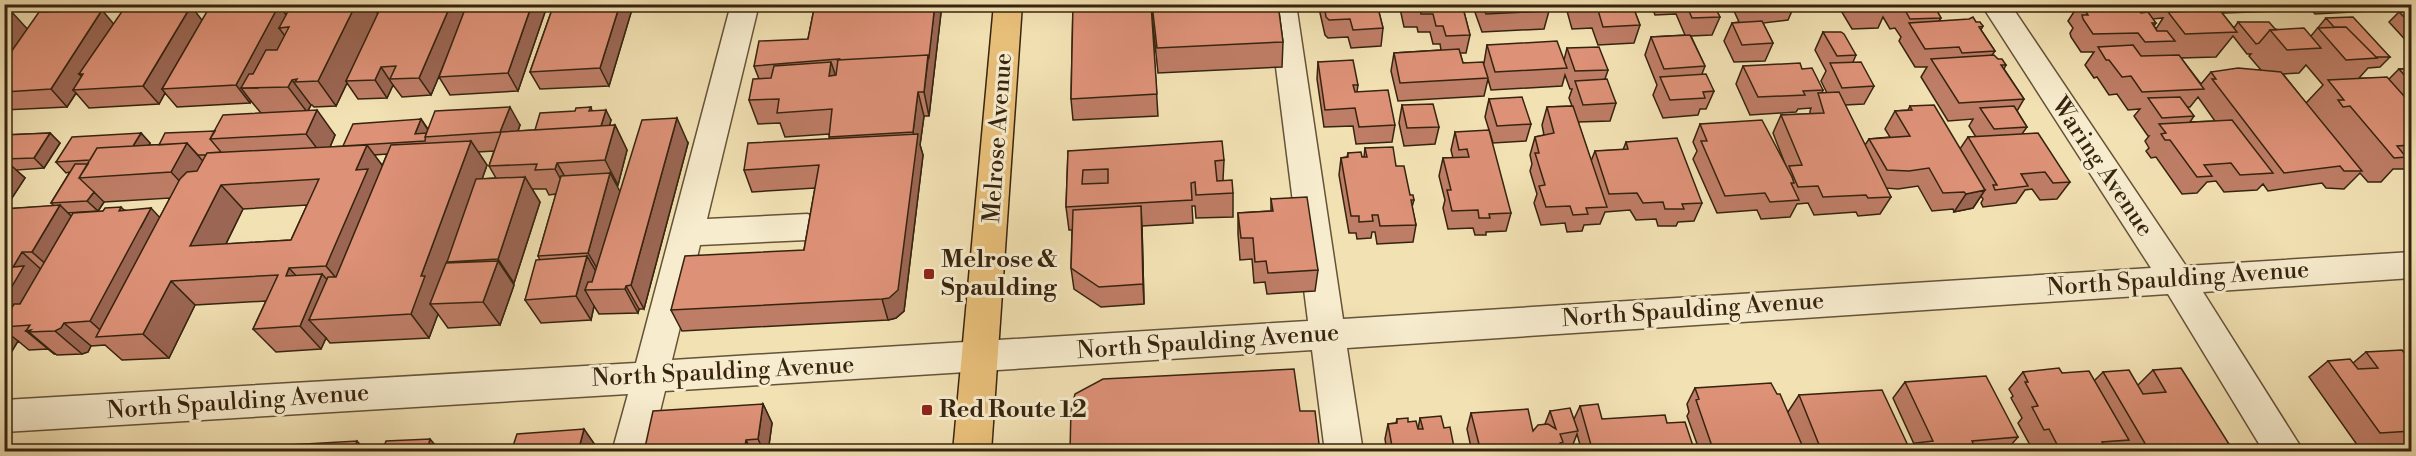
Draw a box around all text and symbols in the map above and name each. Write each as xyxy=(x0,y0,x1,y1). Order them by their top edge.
street label: Melrose Avenue xyxy=(977,52,1019,224)
street label: Waring Avenue xyxy=(2044,91,2160,243)
place label: Melrose & Spaulding xyxy=(941,245,1058,303)
street label: North Spaulding Avenue xyxy=(2046,255,2310,303)
marker: Melrose & Spaulding xyxy=(922,267,936,281)
street label: North Spaulding Avenue xyxy=(1561,286,1825,334)
street label: North Spaulding Avenue xyxy=(1076,318,1340,366)
street label: North Spaulding Avenue xyxy=(591,350,855,394)
street label: North Spaulding Avenue xyxy=(106,378,370,426)
place label: Red Route 12 xyxy=(939,395,1087,425)
marker: Red Route 12 xyxy=(920,403,934,417)

